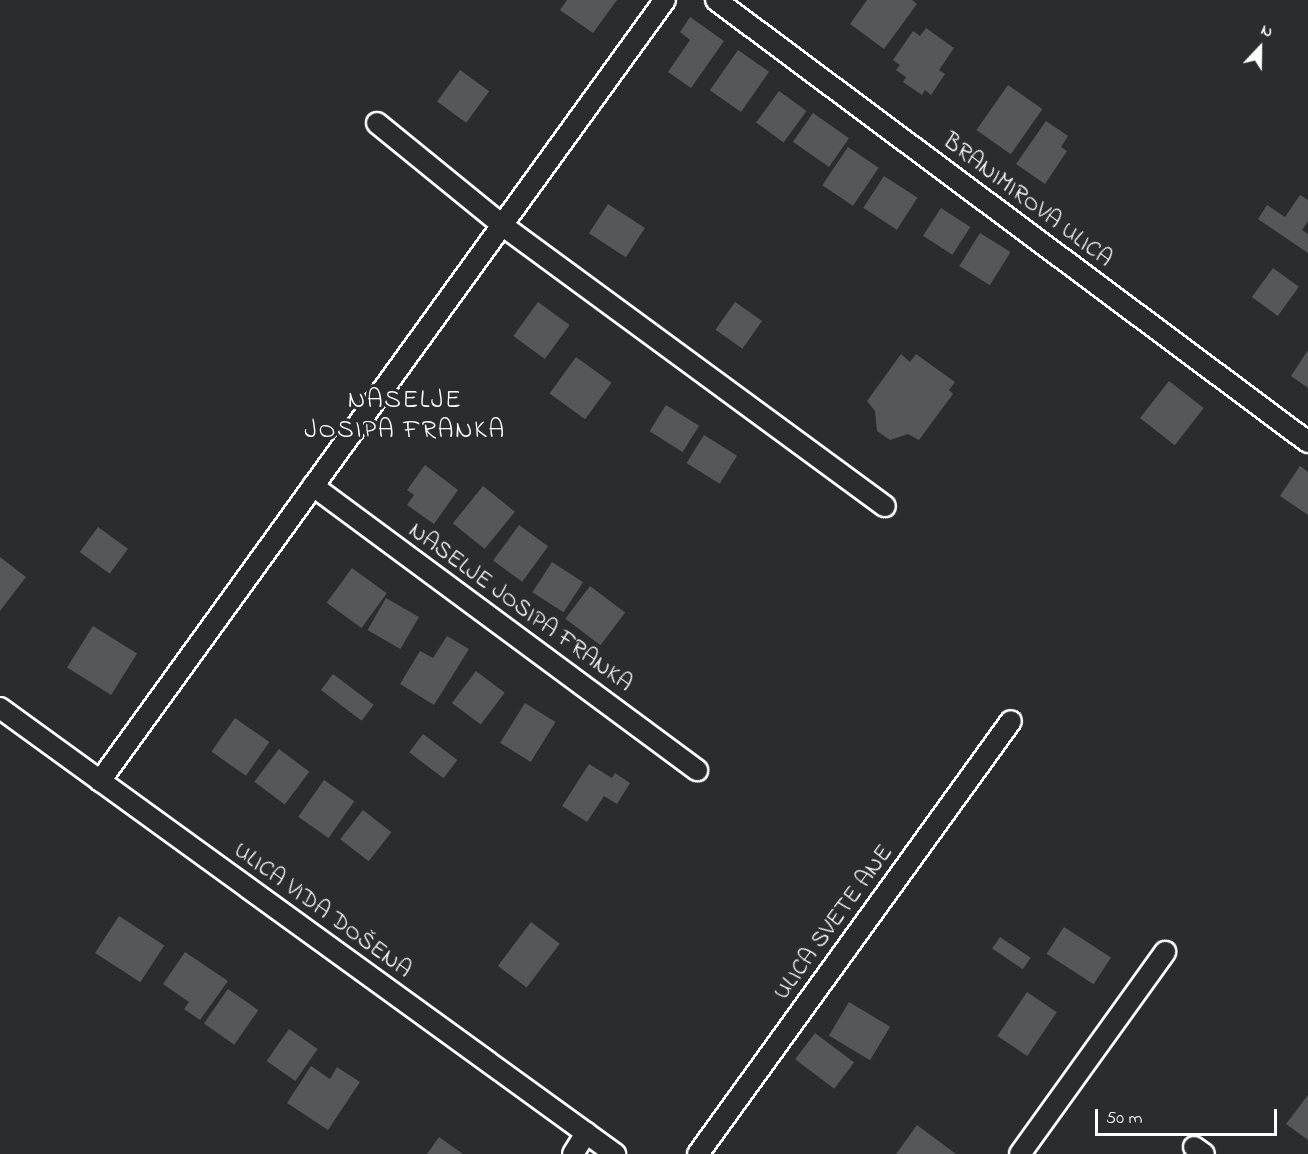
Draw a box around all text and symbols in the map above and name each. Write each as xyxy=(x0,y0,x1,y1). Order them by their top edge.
north arrow xyxy=(1230,18,1290,78)
text: N xyxy=(1257,18,1276,44)
street label: BRANIMIROVA ULICA xyxy=(936,128,1118,274)
district label: NASELJE JOSIPA FRANKA xyxy=(304,386,506,448)
street label: NASELJE JOSIPA FRANKA xyxy=(402,517,638,699)
street label: ULICA VIDA DOŠENA xyxy=(227,837,417,985)
street label: ULICA SVETE ANE xyxy=(768,840,900,1006)
scale bar xyxy=(1098,1097,1280,1135)
text: 50 m xyxy=(1106,1106,1143,1132)

